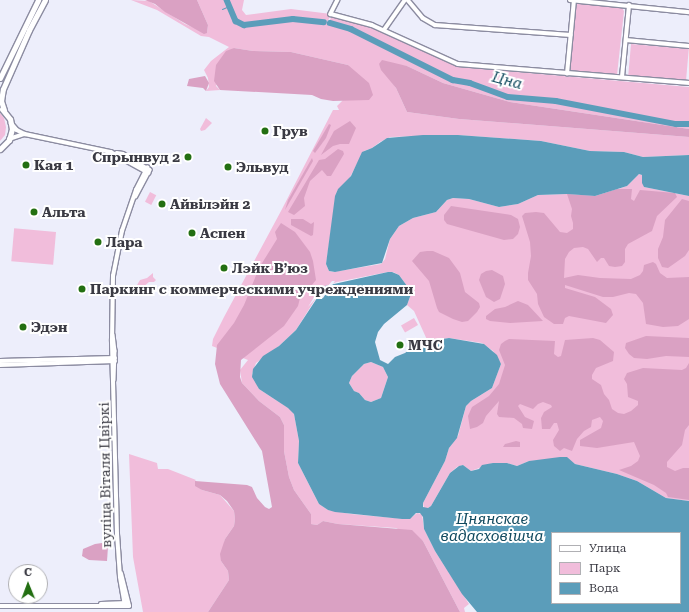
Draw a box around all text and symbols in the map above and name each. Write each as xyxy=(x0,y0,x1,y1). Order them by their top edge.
water label: Цна xyxy=(490,68,524,94)
place label: Грув xyxy=(273,123,308,139)
marker: Грув xyxy=(260,126,270,136)
place label: Спрынвуд 2 xyxy=(92,149,180,165)
marker: Спрынвуд 2 xyxy=(183,152,193,162)
place label: Кая 1 xyxy=(34,157,73,173)
place label: Эльвуд xyxy=(236,159,288,175)
marker: Кая 1 xyxy=(21,160,31,170)
marker: Эльвуд xyxy=(223,162,233,172)
place label: Айвілэйн 2 xyxy=(170,196,250,212)
marker: Айвілэйн 2 xyxy=(157,199,167,209)
place label: Альта xyxy=(42,204,85,220)
marker: Альта xyxy=(29,207,39,217)
place label: Аспен xyxy=(200,225,245,241)
marker: Аспен xyxy=(187,228,197,238)
place label: Лара xyxy=(106,234,143,250)
marker: Лара xyxy=(93,237,103,247)
place label: Лэйк В’юз xyxy=(232,260,308,276)
marker: Лэйк В’юз xyxy=(219,263,229,273)
place label: Паркинг с коммерческими учреждениями xyxy=(90,281,413,297)
marker: Паркинг с коммерческими учреждениями xyxy=(77,284,87,294)
place label: Эдэн xyxy=(31,319,67,335)
marker: Эдэн xyxy=(18,322,28,332)
place label: МЧС xyxy=(408,337,442,353)
marker: МЧС xyxy=(395,340,405,350)
street label: вуліца Віталя Цвіркі xyxy=(95,402,115,548)
water label: Цнянскае вадасховішча xyxy=(441,510,543,545)
legend xyxy=(551,532,681,604)
text: Улица xyxy=(589,541,626,555)
text: Парк xyxy=(589,561,621,575)
north arrow xyxy=(8,564,48,604)
text: С xyxy=(24,566,32,579)
text: Вода xyxy=(589,581,618,595)

